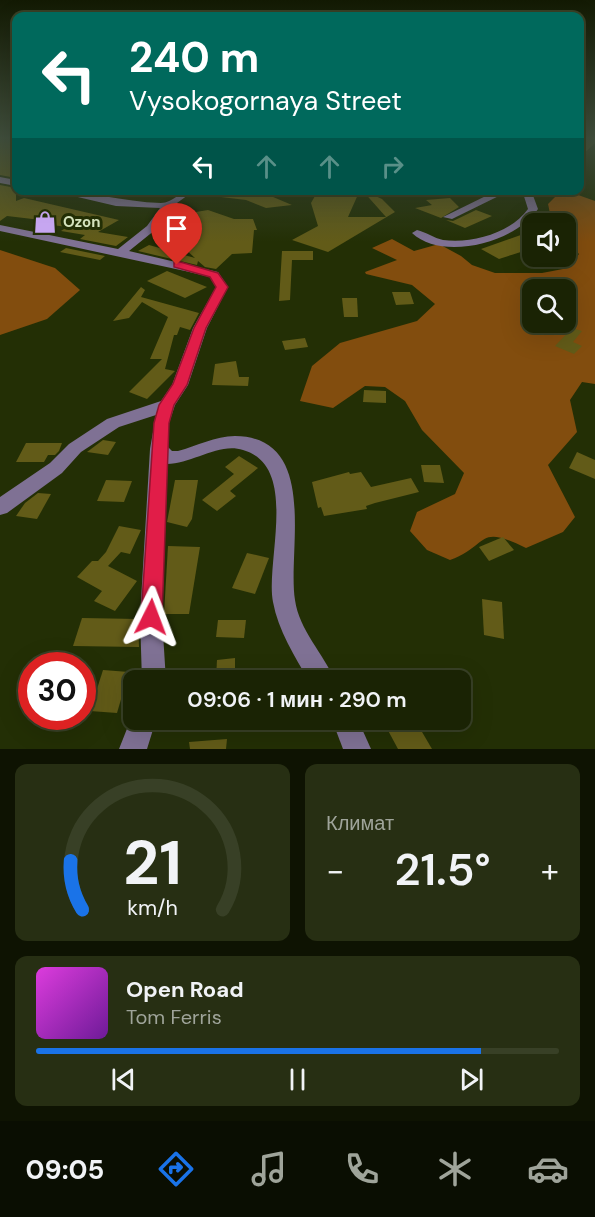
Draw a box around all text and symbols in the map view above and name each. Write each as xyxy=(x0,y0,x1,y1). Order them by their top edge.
text: 240 m xyxy=(129,30,259,85)
icon: left xyxy=(30,36,108,114)
text: Vysokogornaya Street xyxy=(129,83,402,118)
icon: left xyxy=(187,150,220,183)
icon: ahead xyxy=(250,150,283,183)
icon: ahead xyxy=(313,150,346,183)
icon: right xyxy=(376,150,409,183)
pin xyxy=(151,203,202,265)
shop icon: Ozon xyxy=(32,209,58,235)
place label: Ozon xyxy=(63,212,101,232)
icon: arrive xyxy=(160,212,193,245)
map controls xyxy=(522,213,576,333)
button: sound xyxy=(522,213,576,267)
button: search xyxy=(522,279,576,333)
position arrow xyxy=(119,585,183,649)
speed limit sign: 30 xyxy=(18,652,96,730)
text: 09:06 · 1 мин · 290 m xyxy=(187,685,407,714)
text: Климат xyxy=(326,810,394,836)
text: 21 xyxy=(123,822,182,903)
text: 21.5° xyxy=(394,840,491,899)
text: − xyxy=(326,849,344,892)
text: + xyxy=(541,849,559,892)
text: km/h xyxy=(127,894,178,922)
text: Open Road xyxy=(126,975,244,1004)
text: Tom Ferris xyxy=(126,1004,222,1030)
icon: previous xyxy=(107,1063,140,1096)
icon: pause xyxy=(281,1063,314,1096)
icon: next xyxy=(455,1063,488,1096)
icon: directions xyxy=(155,1148,197,1190)
icon: music xyxy=(248,1148,290,1190)
icon: phone xyxy=(341,1148,383,1190)
icon: climate xyxy=(434,1148,476,1190)
icon: car xyxy=(527,1148,569,1190)
text: 09:05 xyxy=(26,1152,104,1187)

